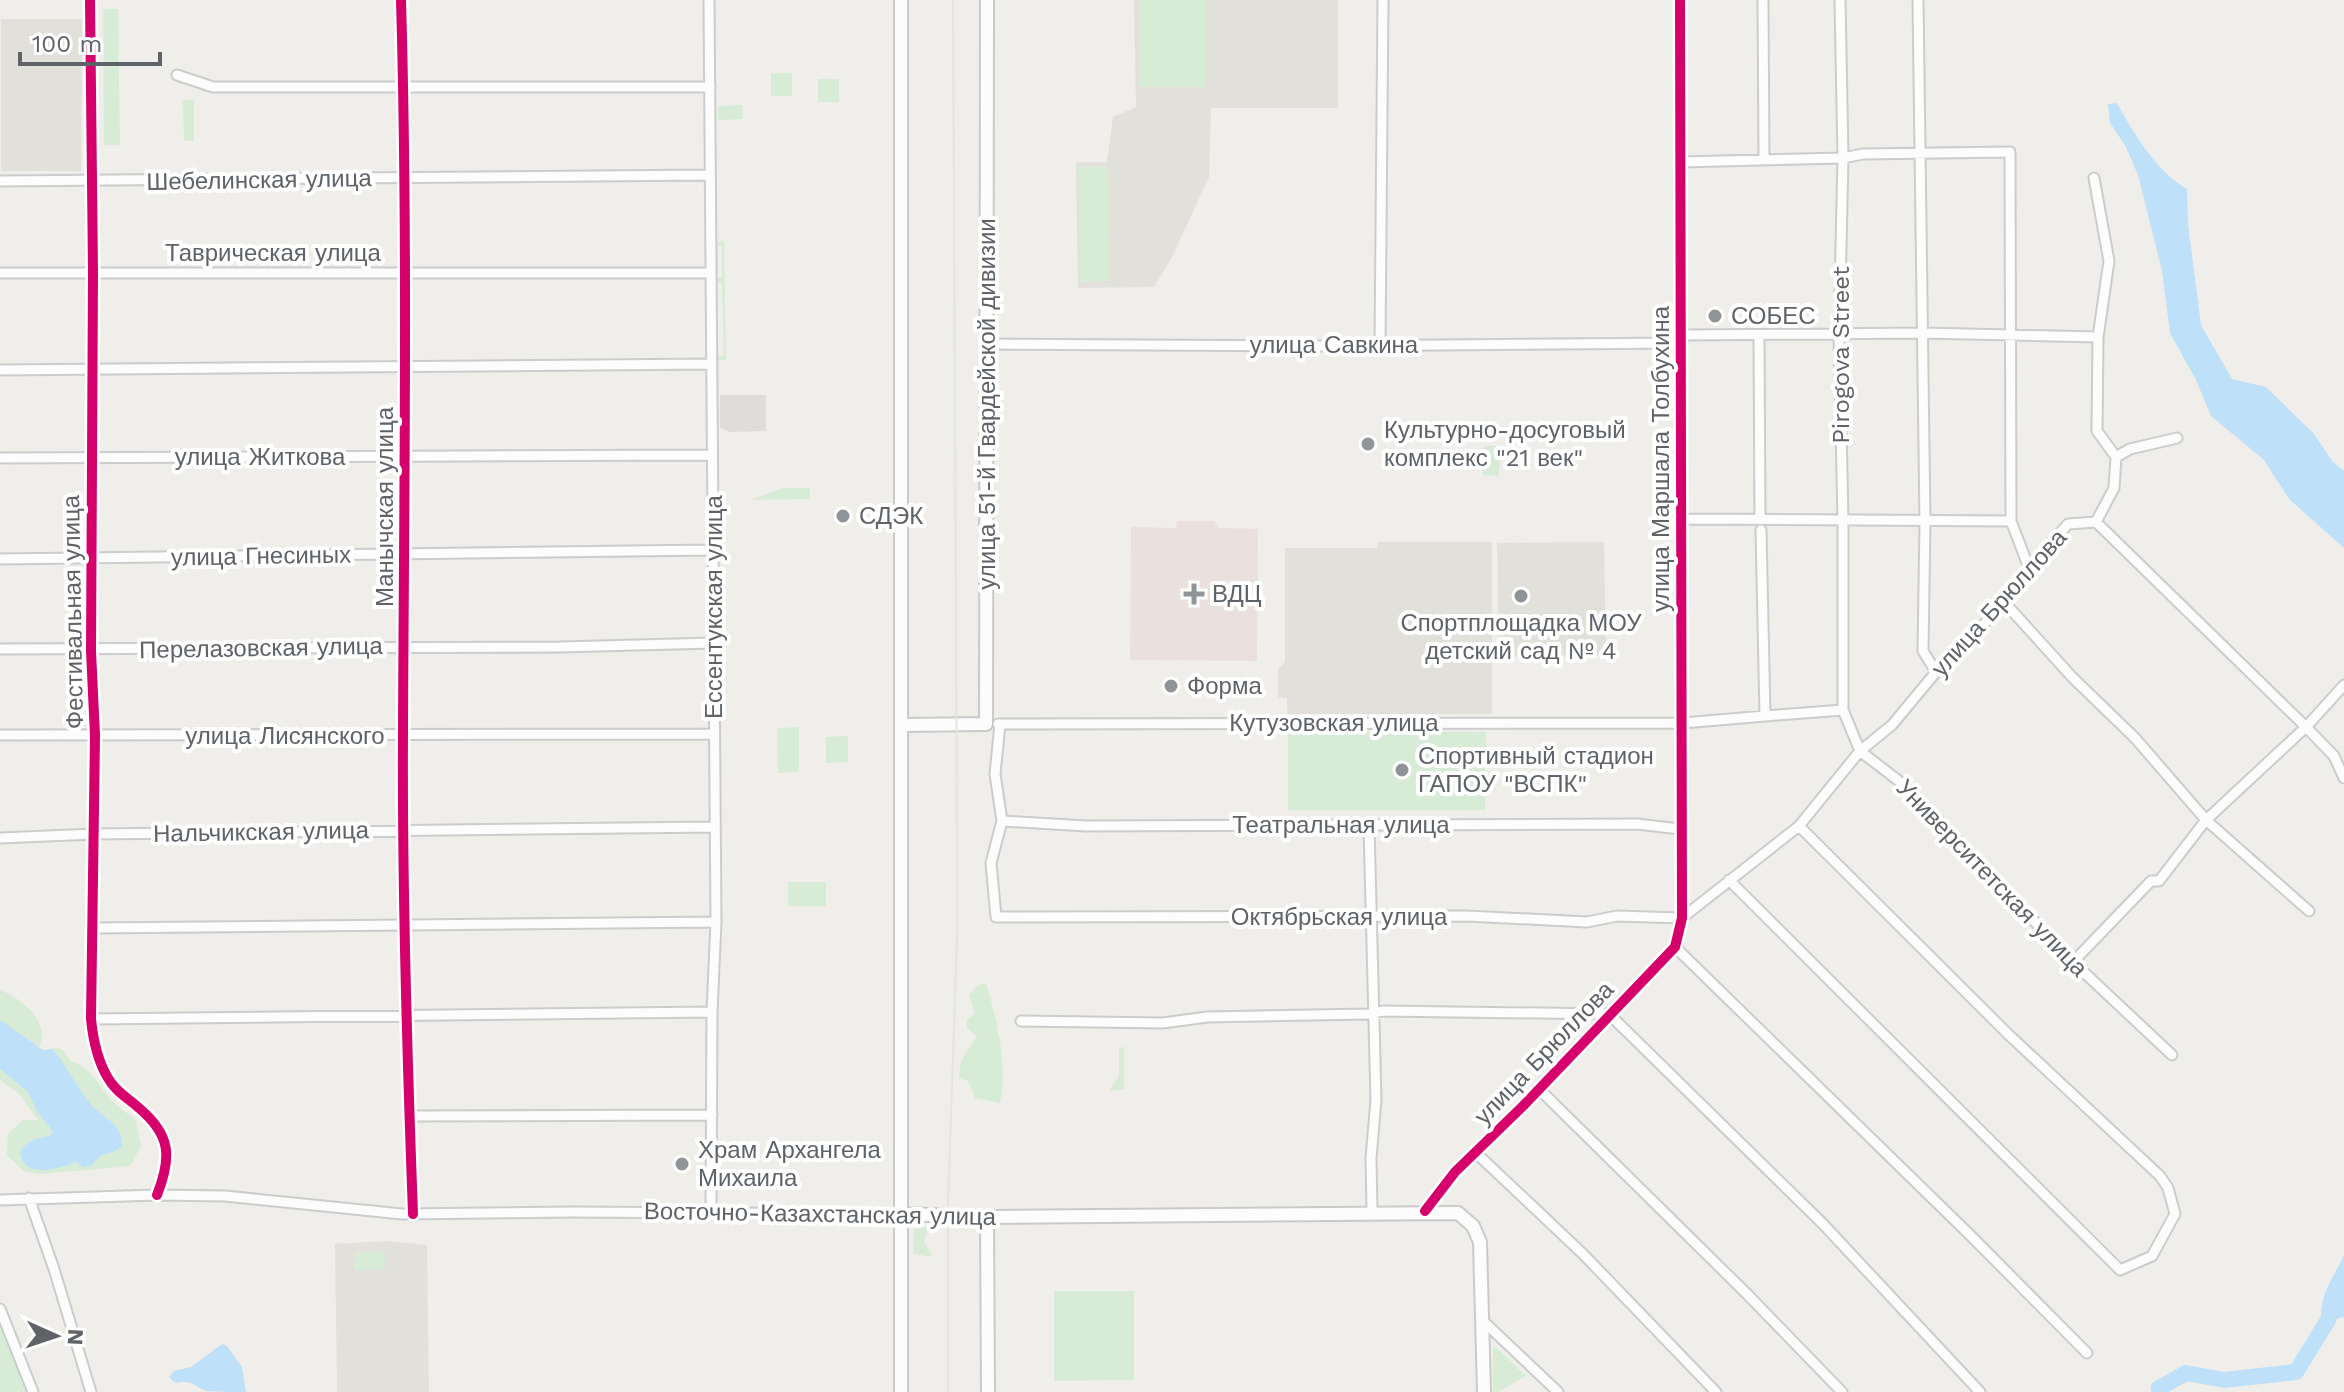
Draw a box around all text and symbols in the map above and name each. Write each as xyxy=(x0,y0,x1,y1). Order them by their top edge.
scale bar xyxy=(20,16,160,66)
text: 100 m xyxy=(32,30,102,58)
street label: Шебелинская улица xyxy=(146,164,373,196)
street label: улица 51-й Гвардейской дивизии xyxy=(973,218,1001,590)
street label: Таврическая улица xyxy=(165,239,382,267)
street label: Pirogova Street xyxy=(1827,266,1855,444)
place label: СОБЕС xyxy=(1731,302,1816,330)
street label: улица Маршала Толбухина xyxy=(1647,305,1675,612)
marker: СОБЕС xyxy=(1706,307,1724,325)
street label: улица Савкина xyxy=(1250,331,1419,359)
street label: Манычская улица xyxy=(371,406,399,607)
place label: Культурно-досуговый комплекс "21 век" xyxy=(1384,416,1626,472)
marker: Культурно-досуговый комплекс "21 век" xyxy=(1359,435,1377,453)
street label: улица Житкова xyxy=(175,443,346,471)
street label: Фестивальная улица xyxy=(57,494,89,729)
street label: Ессентукская улица xyxy=(700,494,728,719)
place label: СДЭК xyxy=(859,502,923,530)
marker: СДЭК xyxy=(834,507,852,525)
street label: улица Брюллова xyxy=(1926,523,2073,682)
street label: улица Гнесиных xyxy=(171,540,351,572)
place label: ВДЦ xyxy=(1212,580,1262,608)
marker: ВДЦ xyxy=(1183,583,1205,605)
marker: Спортплощадка МОУ детский сад № 4 xyxy=(1512,587,1530,605)
place label: Спортплощадка МОУ детский сад № 4 xyxy=(1400,609,1642,665)
street label: Перелазовская улица xyxy=(139,632,384,664)
place label: Форма xyxy=(1187,672,1262,700)
marker: Форма xyxy=(1162,677,1180,695)
street label: Кутузовская улица xyxy=(1229,709,1439,737)
street label: улица Лисянского xyxy=(185,722,385,750)
place label: Спортивный стадион ГАПОУ "ВСПК" xyxy=(1418,742,1654,798)
marker: Спортивный стадион ГАПОУ "ВСПК" xyxy=(1393,761,1411,779)
street label: Университетская улица xyxy=(1891,774,2094,983)
street label: Театральная улица xyxy=(1232,811,1450,839)
street label: Нальчикская улица xyxy=(153,816,370,848)
street label: Октябрьская улица xyxy=(1231,903,1448,931)
street label: улица Брюллова xyxy=(1469,975,1620,1130)
place label: Храм Архангела Михаила xyxy=(698,1136,882,1192)
marker: Храм Архангела Михаила xyxy=(673,1155,691,1173)
street label: Восточно-Казахстанская улица xyxy=(644,1197,997,1231)
north arrow xyxy=(16,1296,96,1376)
text: N xyxy=(63,1328,88,1346)

